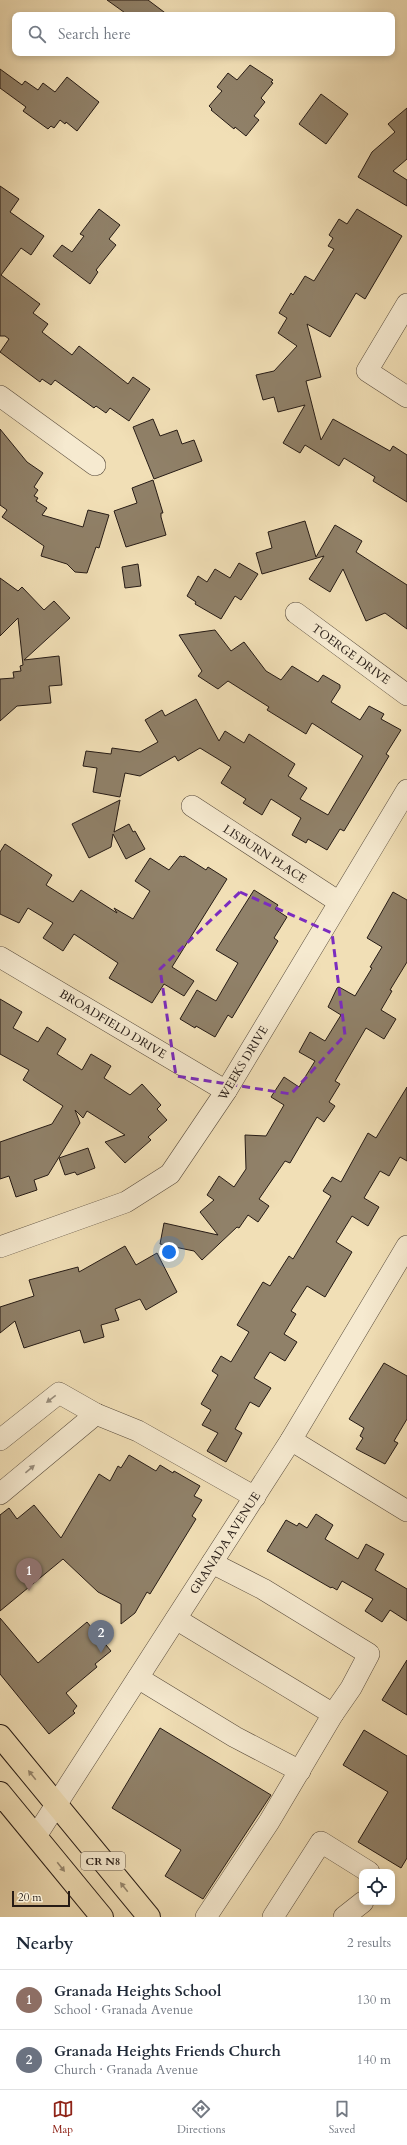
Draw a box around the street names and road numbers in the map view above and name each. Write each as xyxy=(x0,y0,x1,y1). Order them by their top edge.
street label: TOERGE DRIVE xyxy=(309,620,393,688)
street label: LISBURN PLACE xyxy=(220,821,310,887)
street label: BROADFIELD DRIVE xyxy=(57,986,169,1062)
street label: WEEKS DRIVE xyxy=(214,1023,272,1104)
street label: GRANADA AVENUE xyxy=(186,1489,264,1597)
road number: CR N8 xyxy=(81,1852,125,1870)

